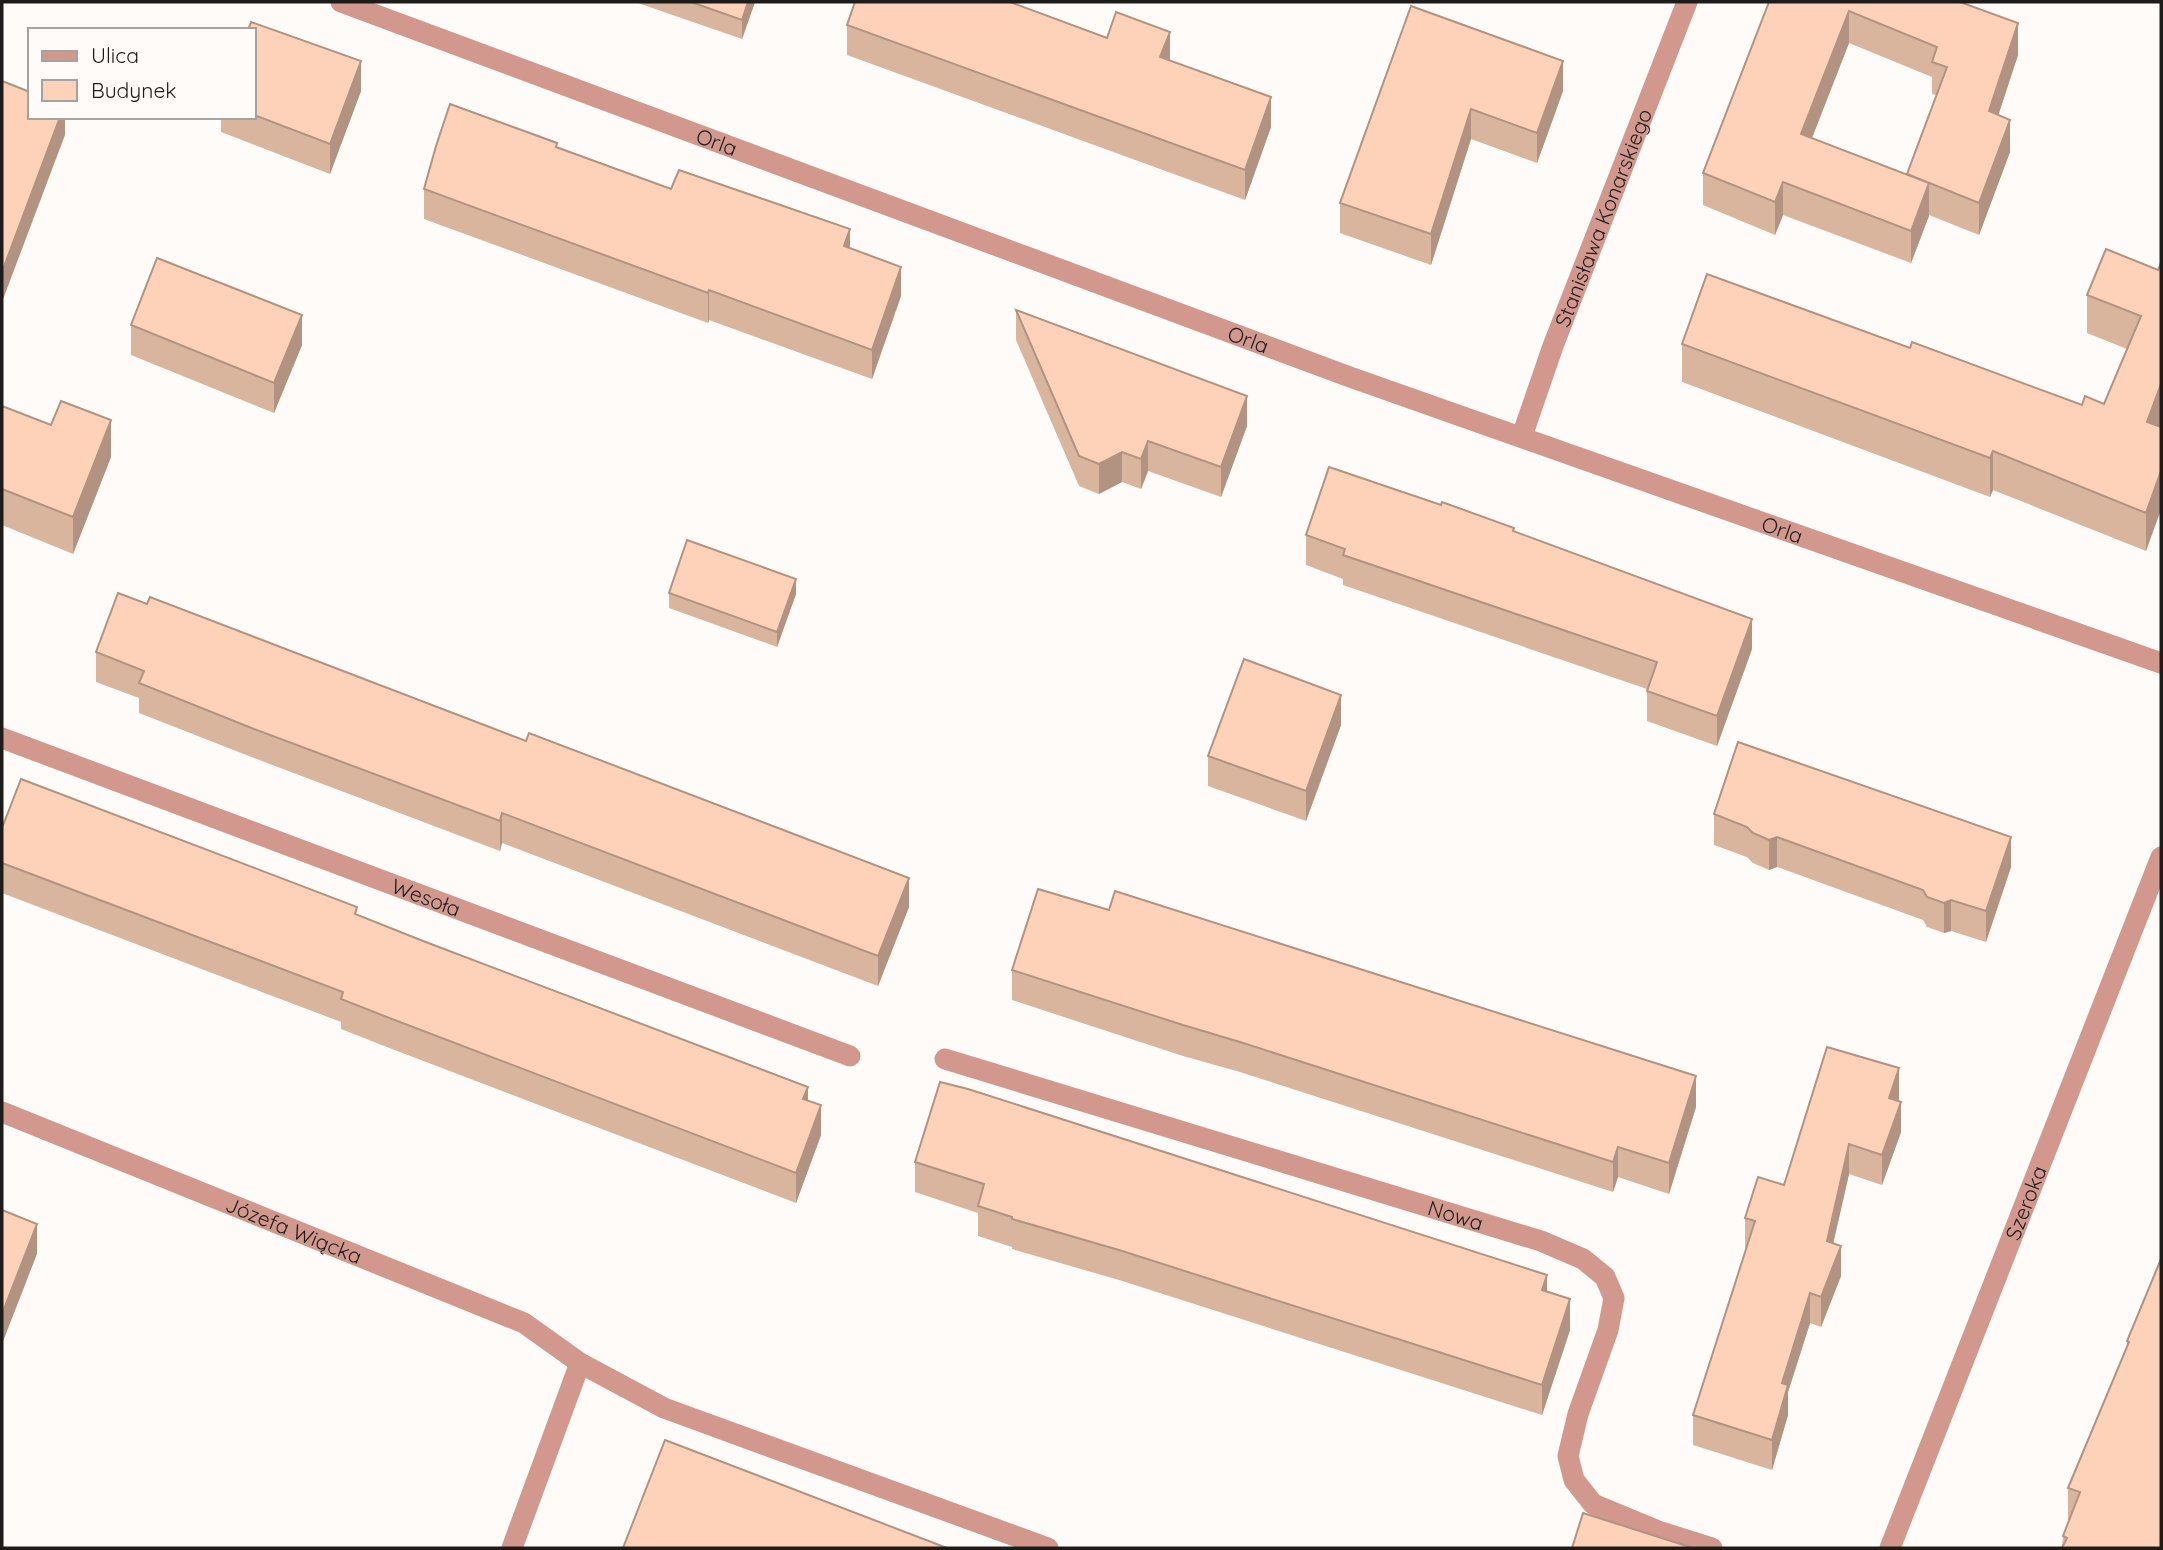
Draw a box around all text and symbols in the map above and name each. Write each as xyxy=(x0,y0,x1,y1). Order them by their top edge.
legend xyxy=(28,28,256,119)
text: Ulica xyxy=(91,42,139,68)
text: Budynek xyxy=(91,77,177,103)
street label: Stanisława Konarskiego xyxy=(1549,105,1657,330)
street label: Orla xyxy=(693,122,741,161)
street label: Orla xyxy=(1224,320,1272,359)
street label: Orla xyxy=(1758,510,1806,549)
street label: Wesoła xyxy=(388,872,464,922)
street label: Szeroka xyxy=(1999,1162,2052,1244)
street label: Józefa Wiącka xyxy=(222,1191,366,1269)
street label: Nowa xyxy=(1425,1194,1487,1236)

